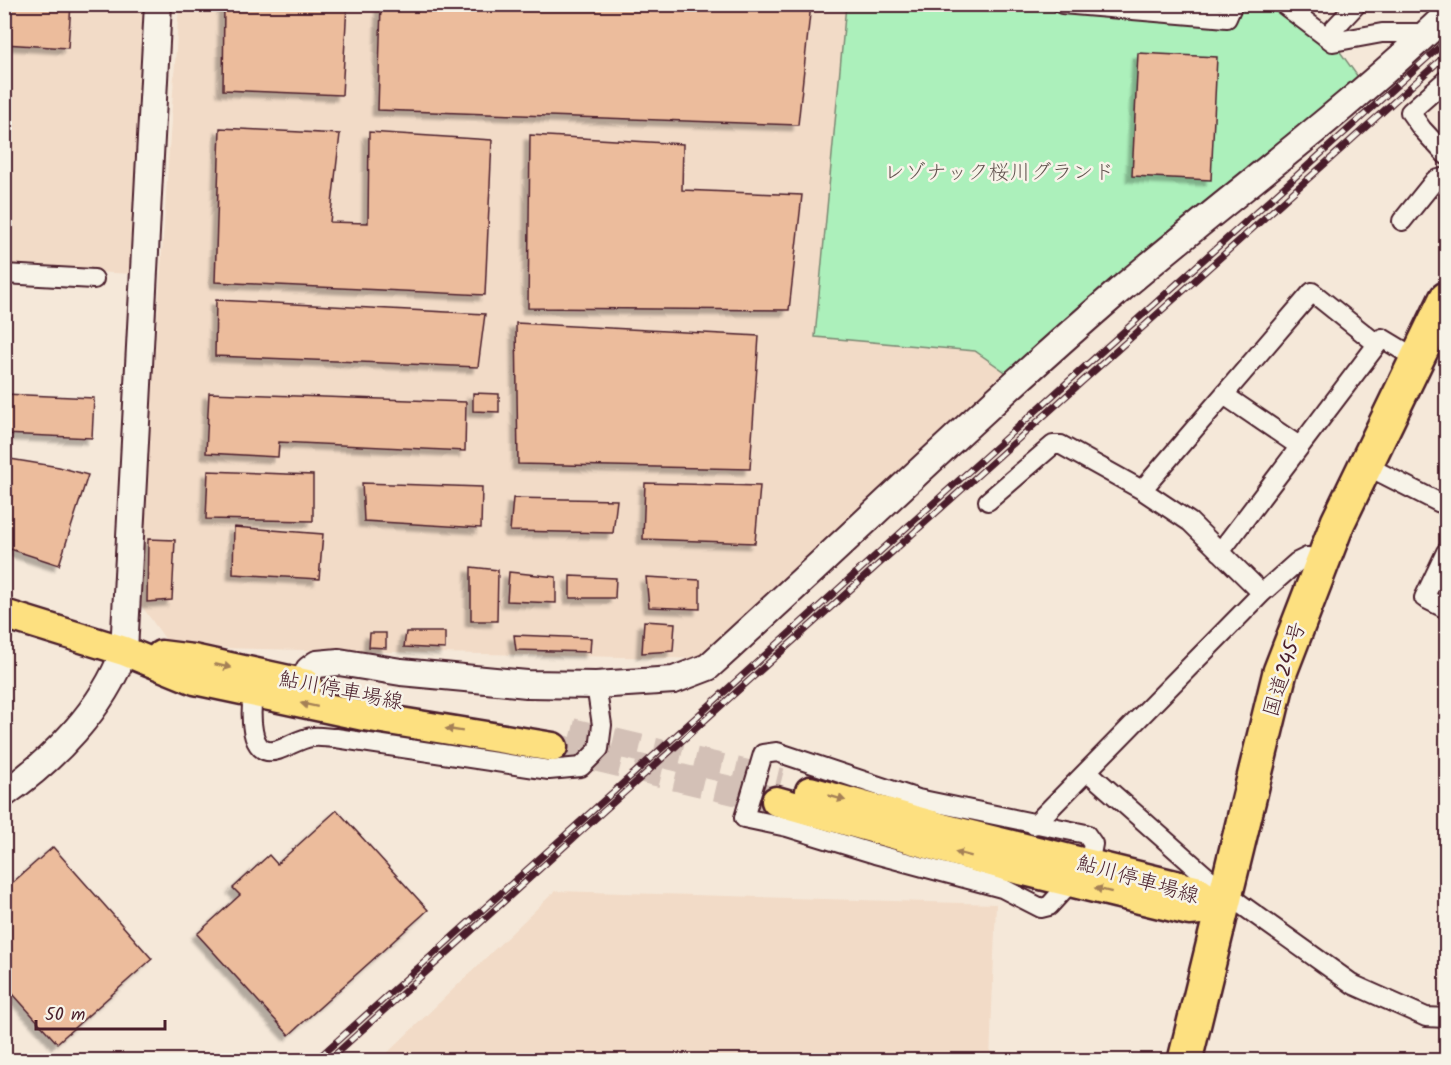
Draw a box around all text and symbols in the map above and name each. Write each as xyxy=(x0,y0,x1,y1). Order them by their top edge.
park label: レゾナック桜川グランド xyxy=(884,157,1115,190)
street label: 国道245号 xyxy=(1255,618,1316,721)
one-way arrow xyxy=(214,661,232,671)
street label: 鮎川停車場線 xyxy=(276,663,406,720)
one-way arrow xyxy=(300,699,318,709)
one-way arrow xyxy=(444,725,463,734)
one-way arrow xyxy=(828,794,846,803)
street label: 鮎川停車場線 xyxy=(1072,847,1203,914)
one-way arrow xyxy=(954,849,973,859)
one-way arrow xyxy=(1094,884,1112,894)
scale bar xyxy=(36,993,165,1031)
text: 50 m xyxy=(45,1001,85,1030)

